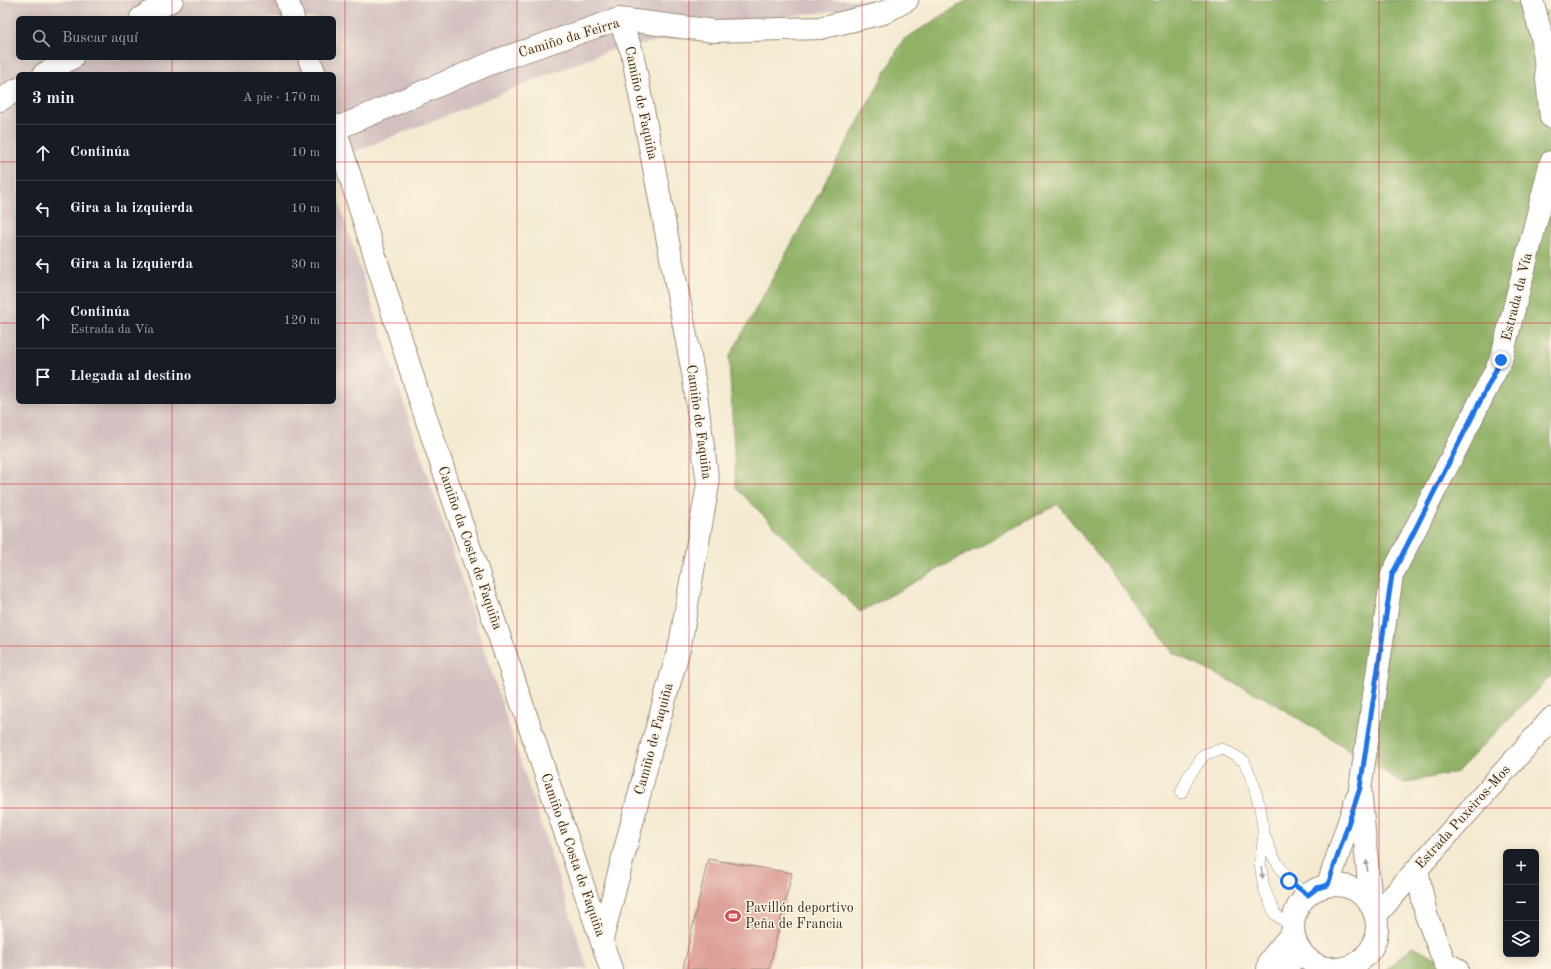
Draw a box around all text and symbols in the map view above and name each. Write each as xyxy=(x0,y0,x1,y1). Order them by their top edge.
search box xyxy=(16,16,336,60)
street label: Camiño da Feirra xyxy=(517,16,621,60)
icon: search xyxy=(30,27,52,49)
text: Buscar aquí xyxy=(62,31,138,46)
street label: Camiño de Faquiña xyxy=(622,45,660,161)
text: 3 min xyxy=(32,90,75,107)
text: A pie · 170 m xyxy=(243,91,320,104)
icon: ahead xyxy=(32,142,54,164)
text: Continúa xyxy=(70,145,130,160)
text: 10 m xyxy=(291,146,320,159)
icon: left xyxy=(32,198,54,220)
text: Gira a la izquierda xyxy=(70,201,193,216)
text: 10 m xyxy=(291,202,320,215)
street label: Estrada da Vía xyxy=(1499,251,1535,343)
icon: left xyxy=(32,254,54,276)
text: Gira a la izquierda xyxy=(70,257,193,272)
text: 30 m xyxy=(291,258,320,271)
text: Continúa xyxy=(70,305,130,320)
icon: ahead xyxy=(32,310,54,332)
text: 120 m xyxy=(283,314,320,327)
text: Estrada da Vía xyxy=(70,323,154,336)
route end xyxy=(1492,351,1510,369)
street label: Camiño de Faquiña xyxy=(684,364,714,480)
icon: arrive xyxy=(32,366,54,388)
text: Llegada al destino xyxy=(70,369,191,384)
street label: Camiño da Costa de Faquiña xyxy=(435,464,505,632)
street label: Camiño de Faquiña xyxy=(632,681,676,797)
street label: Estrada Puxeiros-Mos xyxy=(1413,762,1513,872)
street label: Camiño da Costa de Faquiña xyxy=(538,771,608,939)
map controls xyxy=(1503,849,1539,957)
button: + xyxy=(1503,849,1539,885)
one-way arrow xyxy=(1364,860,1370,872)
one-way arrow xyxy=(1259,867,1265,879)
route start xyxy=(1280,872,1298,890)
button: − xyxy=(1503,885,1539,921)
place label: Pavillón deportivo Peña de Francia xyxy=(745,901,854,931)
sports icon: Pavillón deportivo Peña de Francia xyxy=(724,907,742,925)
button: layers xyxy=(1503,921,1539,957)

